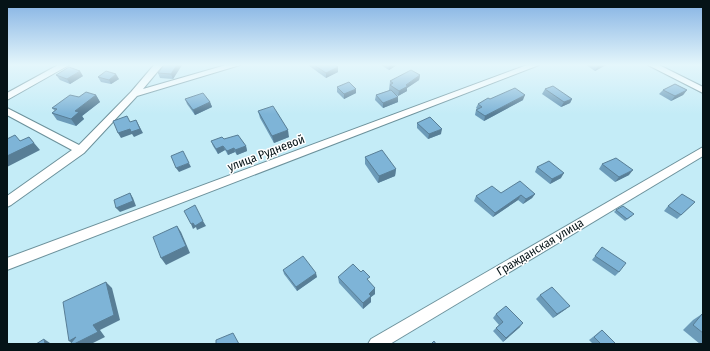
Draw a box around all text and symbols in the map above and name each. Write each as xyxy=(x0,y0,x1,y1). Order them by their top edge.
street label: улица Рудневой xyxy=(225,132,307,174)
street label: Гражданская улица xyxy=(494,215,586,278)

